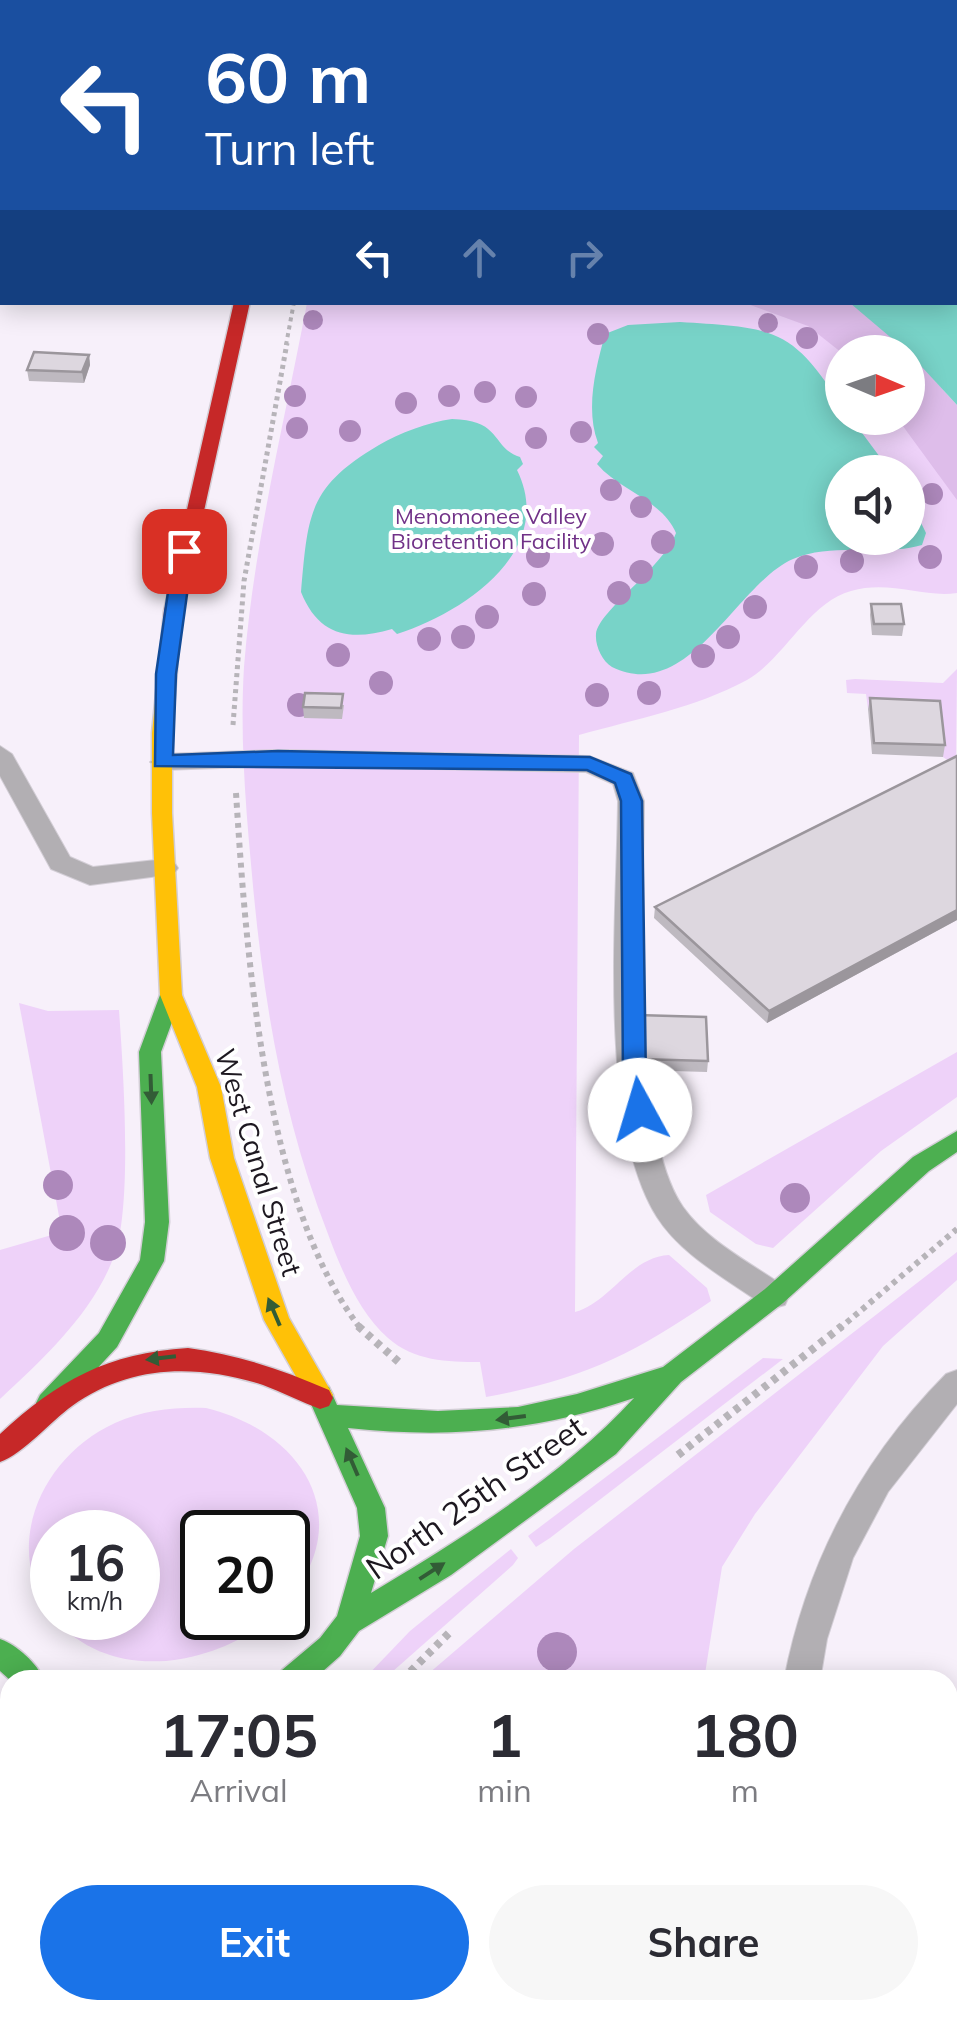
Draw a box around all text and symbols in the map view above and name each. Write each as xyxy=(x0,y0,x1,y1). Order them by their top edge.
text: 60 m xyxy=(205,33,371,121)
icon: left xyxy=(40,40,170,170)
text: Turn left xyxy=(205,120,374,176)
icon: left xyxy=(347,230,402,285)
icon: ahead xyxy=(452,230,507,285)
icon: right xyxy=(557,230,612,285)
north arrow xyxy=(825,335,925,435)
map controls xyxy=(825,335,925,555)
button: sound xyxy=(825,455,925,555)
park label: Menomonee Valley Bioretention Facility xyxy=(391,502,592,555)
pin xyxy=(142,509,227,594)
icon: arrive xyxy=(157,524,212,579)
street label: West Canal Street xyxy=(208,1044,310,1280)
position arrow xyxy=(588,1058,692,1162)
one-way arrow xyxy=(144,1073,160,1105)
one-way arrow xyxy=(266,1297,282,1327)
one-way arrow xyxy=(145,1350,177,1366)
street label: North 25th Street xyxy=(358,1407,592,1587)
one-way arrow xyxy=(495,1410,526,1426)
one-way arrow xyxy=(344,1447,360,1477)
speed limit sign: 20 xyxy=(180,1510,310,1640)
text: 16 xyxy=(65,1531,125,1594)
one-way arrow xyxy=(418,1563,446,1580)
text: km/h xyxy=(67,1585,123,1616)
text: 17:05 xyxy=(159,1697,318,1772)
text: 1 xyxy=(486,1697,522,1772)
text: 180 xyxy=(691,1697,799,1772)
text: Arrival xyxy=(190,1770,288,1810)
text: min xyxy=(477,1770,532,1810)
text: m xyxy=(731,1770,759,1810)
button: Exit xyxy=(40,1885,469,2000)
button: Share xyxy=(489,1885,918,2000)

